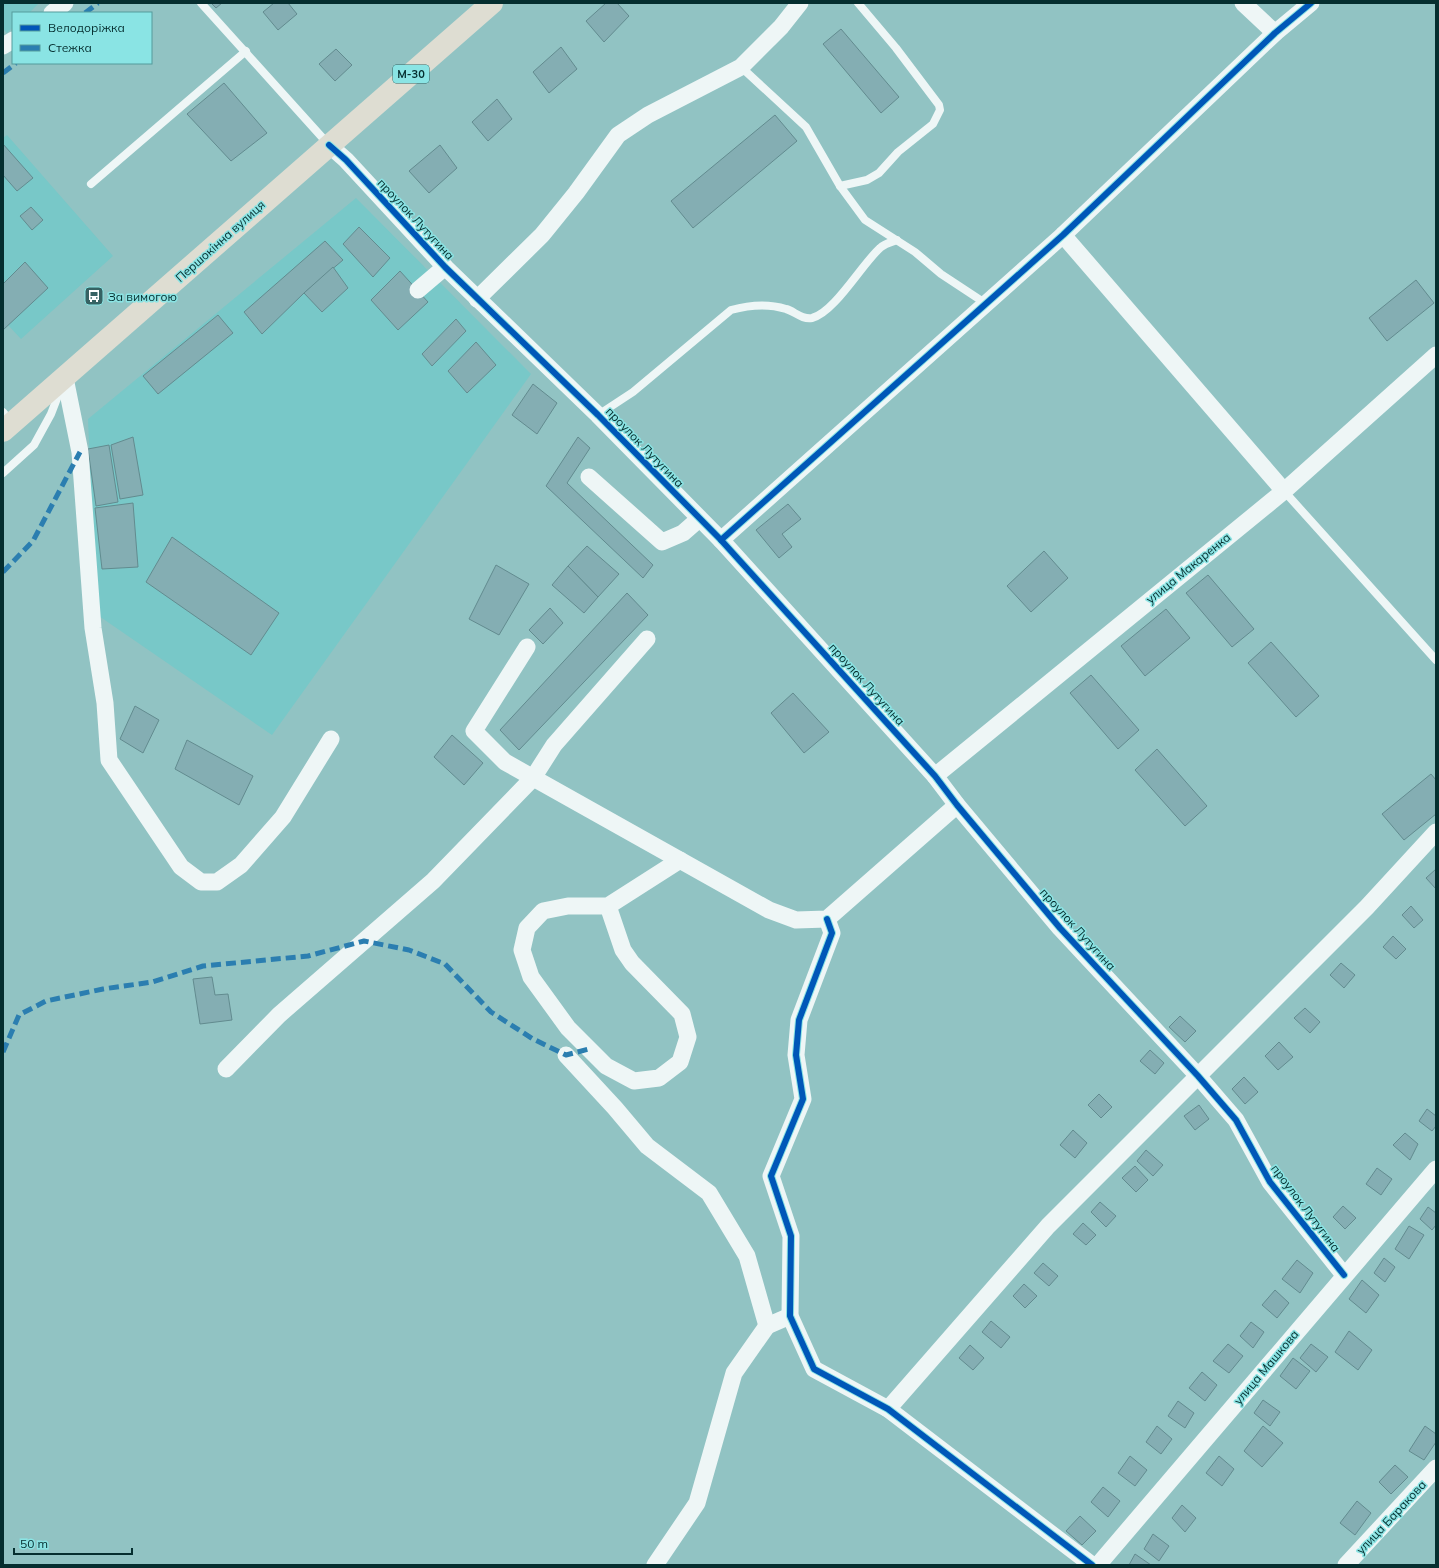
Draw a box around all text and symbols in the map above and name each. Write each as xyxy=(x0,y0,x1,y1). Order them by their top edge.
legend xyxy=(12,12,152,64)
text: Велодоріжка xyxy=(48,20,125,35)
text: Стежка xyxy=(48,40,92,55)
road number: М-30 xyxy=(393,65,429,83)
street label: проулок Лутугина xyxy=(374,175,458,263)
street label: Першокінна вулиця xyxy=(172,197,268,285)
bus stop icon: За вимогою xyxy=(83,285,105,307)
place label: За вимогою xyxy=(108,289,177,304)
street label: проулок Лутугина xyxy=(603,404,687,490)
street label: улица Макаренка xyxy=(1143,529,1233,607)
street label: проулок Лутугина xyxy=(826,640,908,728)
street label: проулок Лутугина xyxy=(1037,885,1119,973)
street label: проулок Лутугина xyxy=(1268,1161,1344,1255)
street label: улица Машкова xyxy=(1230,1327,1302,1407)
street label: улица Баракова xyxy=(1353,1477,1429,1557)
scale bar xyxy=(14,1530,132,1556)
text: 50 m xyxy=(20,1536,48,1551)

